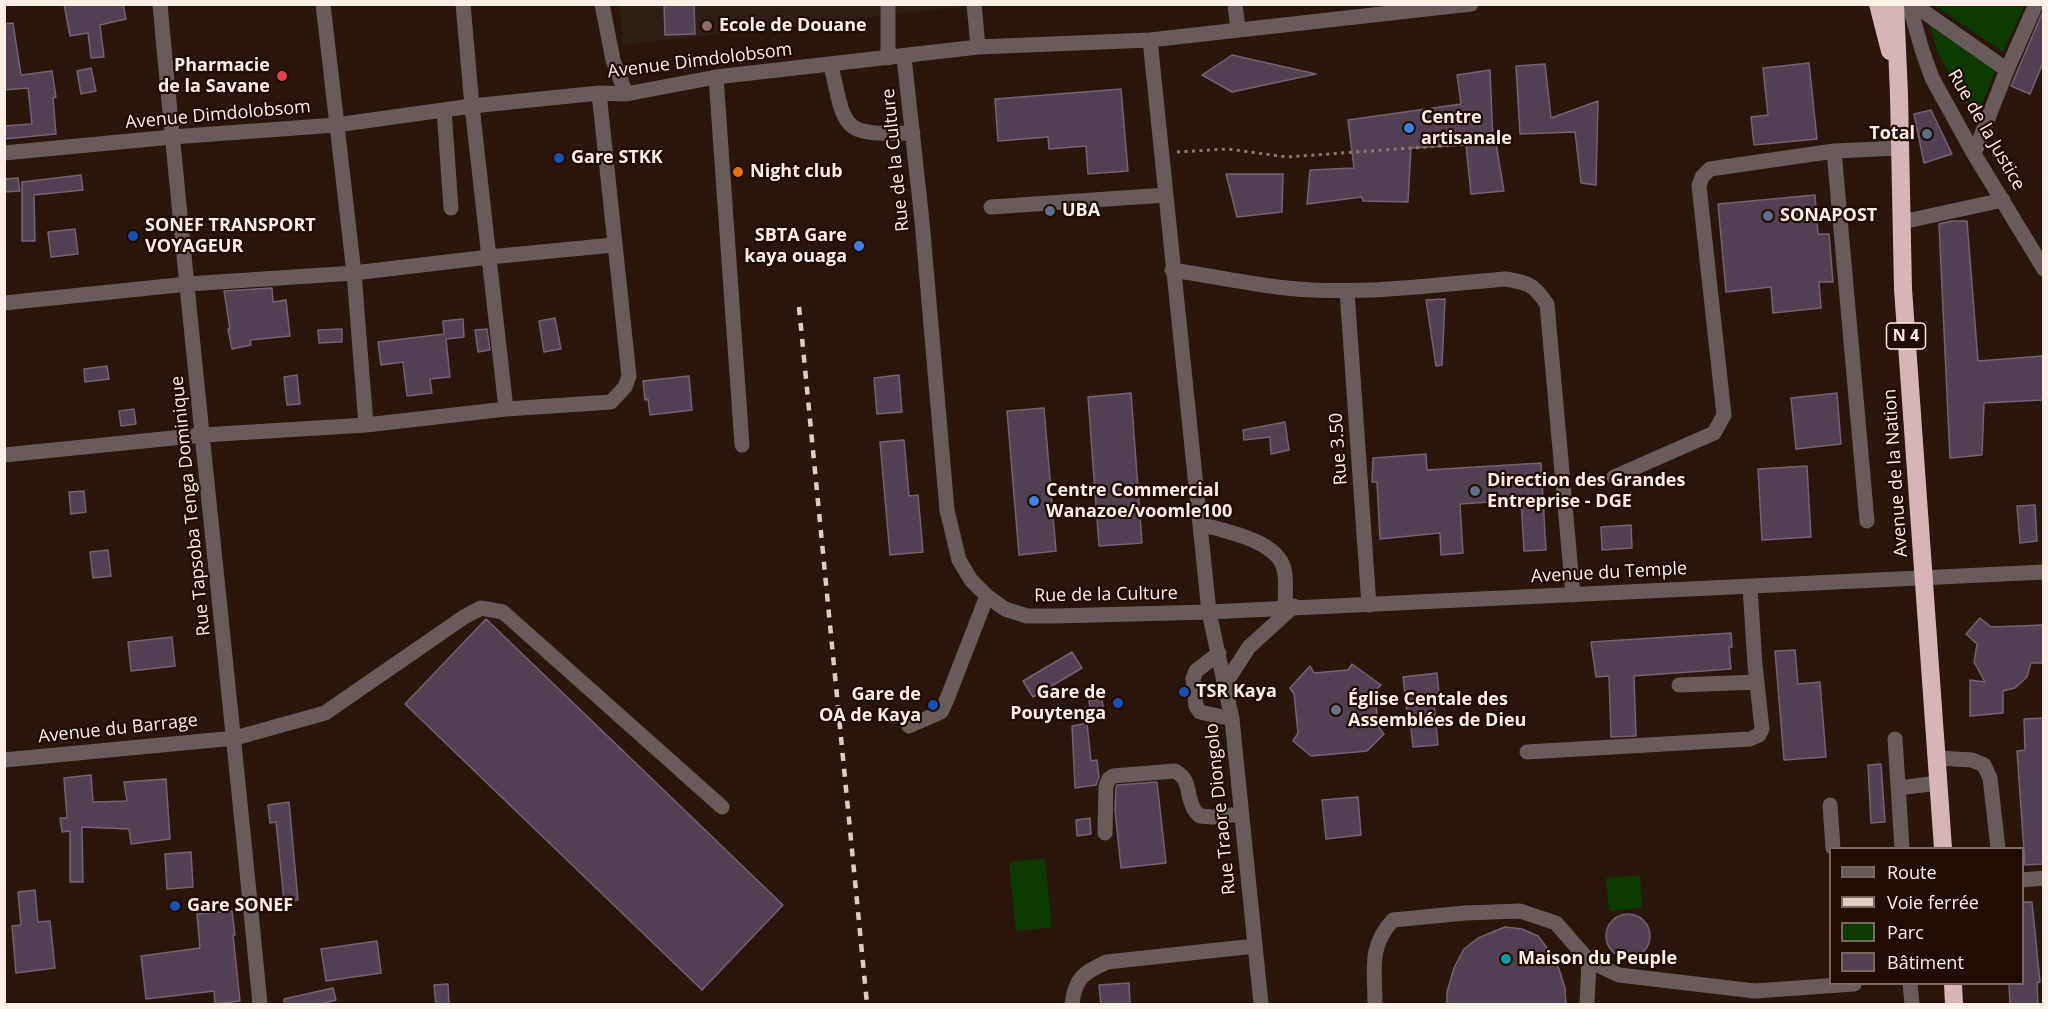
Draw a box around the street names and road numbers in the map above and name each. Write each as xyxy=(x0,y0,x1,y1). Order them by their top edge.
street label: Avenue Dimdolobsom xyxy=(606,39,794,83)
street label: Rue de la Justice xyxy=(1943,66,2029,194)
street label: Rue de la Culture xyxy=(878,87,914,233)
street label: Avenue Dimdolobsom xyxy=(124,96,312,134)
road number: N 4 xyxy=(1886,323,1926,349)
street label: Rue Tapsoba Tenga Dominique xyxy=(167,375,215,637)
street label: Avenue de la Nation xyxy=(1879,388,1913,558)
street label: Rue 3.50 xyxy=(1326,412,1352,486)
street label: Avenue du Temple xyxy=(1530,558,1688,588)
street label: Rue de la Culture xyxy=(1034,583,1178,607)
street label: Avenue du Barrage xyxy=(37,710,199,748)
street label: Rue Traore Diongolo xyxy=(1201,722,1241,896)

